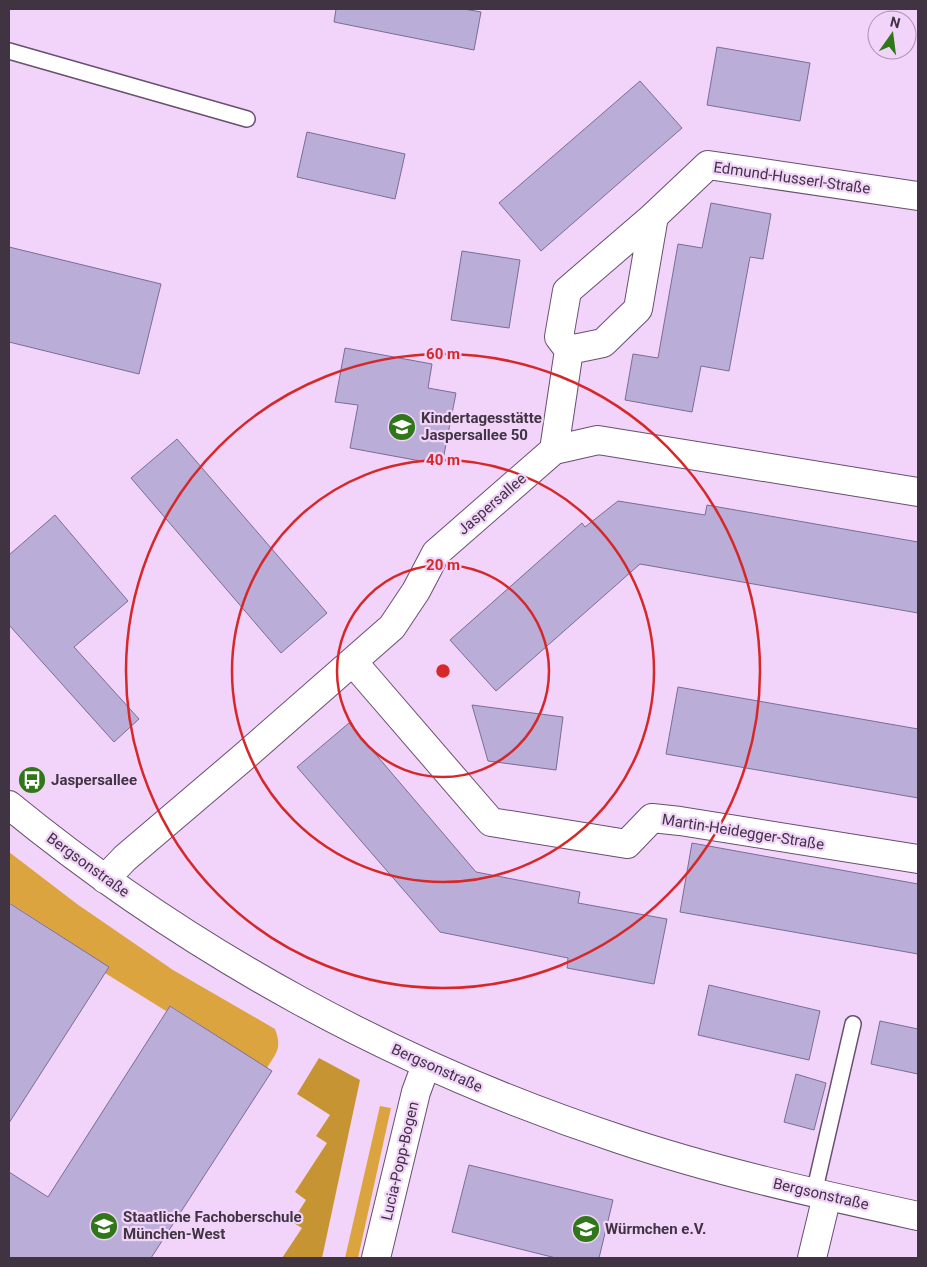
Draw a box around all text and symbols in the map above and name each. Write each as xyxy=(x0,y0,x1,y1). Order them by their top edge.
north arrow xyxy=(867,10,917,60)
text: N xyxy=(888,13,902,31)
street label: Edmund-Husserl-Straße xyxy=(712,158,872,198)
text: 60 m xyxy=(426,345,460,363)
place label: Kindertagesstätte Jaspersallee 50 xyxy=(421,409,542,444)
school or university icon: Kindertagesstätte Jaspersallee 50 xyxy=(387,412,417,442)
text: 40 m xyxy=(426,451,460,469)
street label: Jaspersallee xyxy=(454,469,530,539)
text: 20 m xyxy=(426,556,460,574)
centre of rings xyxy=(434,662,452,680)
bus stop icon: Jaspersallee xyxy=(17,765,47,795)
place label: Jaspersallee xyxy=(51,771,137,789)
street label: Martin-Heidegger-Straße xyxy=(661,810,825,854)
street label: Bergsonstraße xyxy=(43,829,133,901)
street label: Bergsonstraße xyxy=(389,1040,485,1096)
street label: Lucia-Popp-Bogen xyxy=(378,1100,422,1222)
street label: Bergsonstraße xyxy=(771,1174,871,1214)
place label: Staatliche Fachoberschule München-West xyxy=(123,1208,302,1243)
school or university icon: Staatliche Fachoberschule München-West xyxy=(89,1211,119,1241)
school or university icon: Würmchen e.V. xyxy=(571,1214,601,1244)
place label: Würmchen e.V. xyxy=(605,1220,706,1238)

